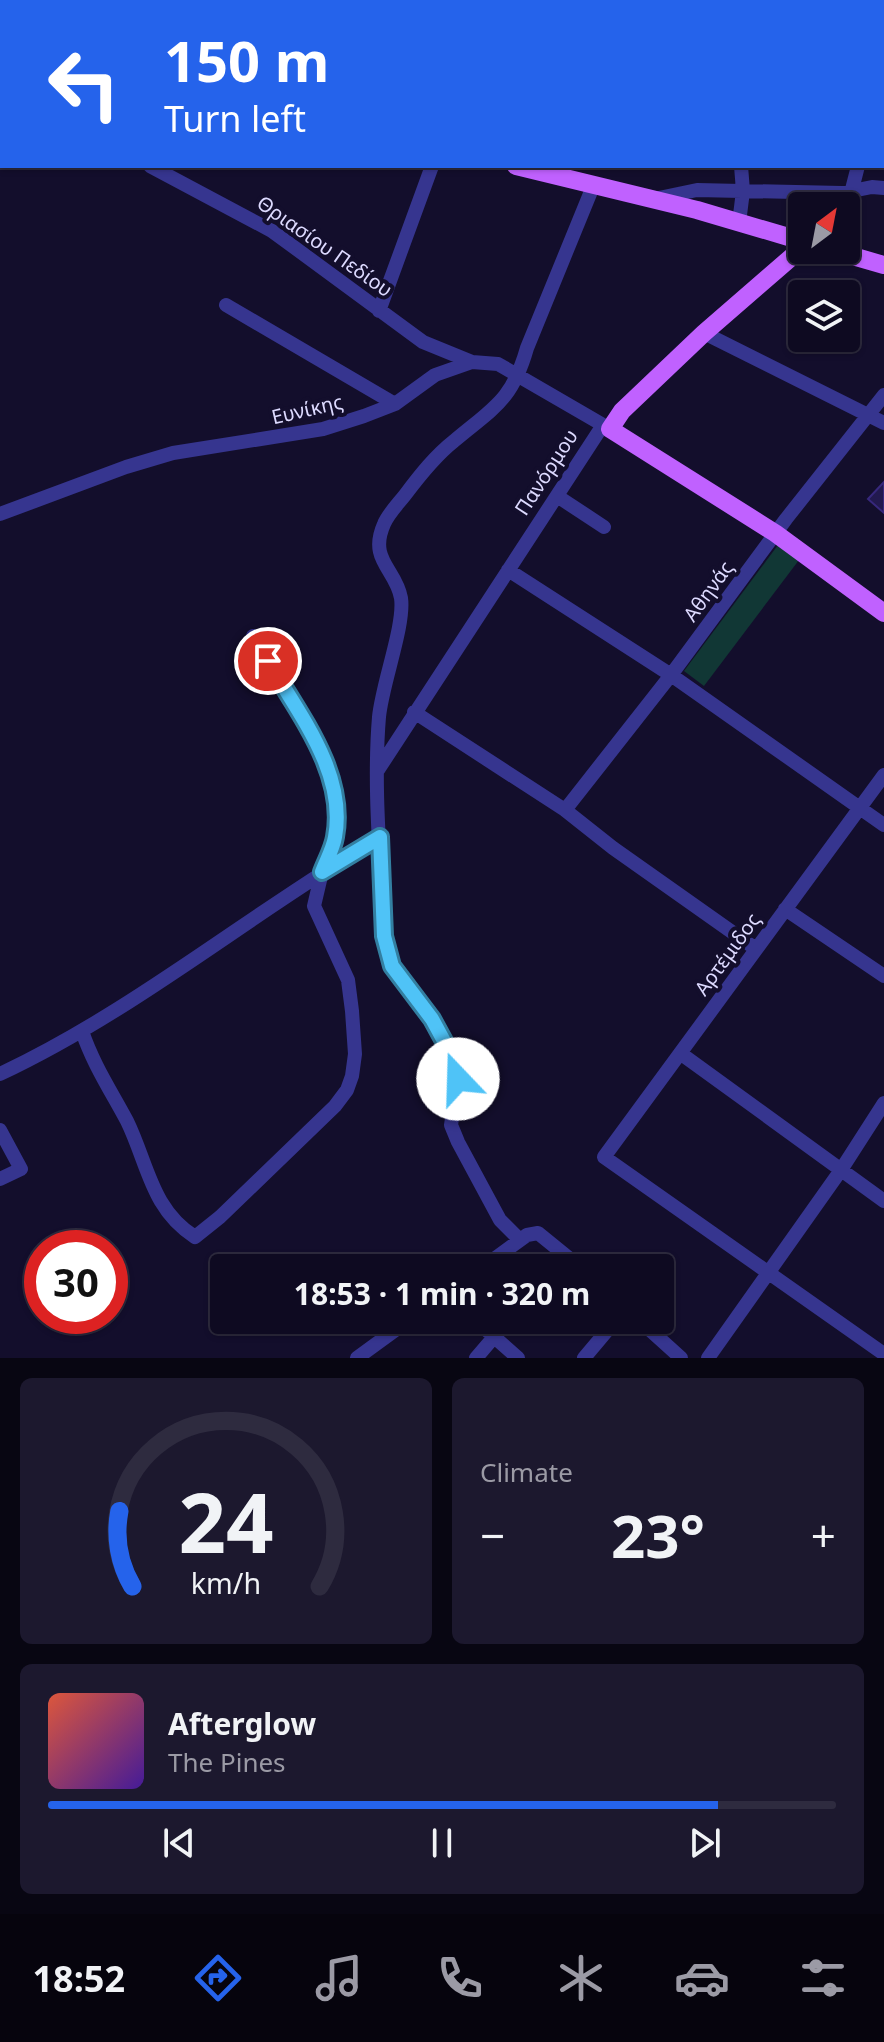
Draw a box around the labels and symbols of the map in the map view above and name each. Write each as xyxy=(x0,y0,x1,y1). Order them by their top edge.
street label: Θριασίου Πεδίου xyxy=(252,189,398,303)
north arrow xyxy=(788,192,860,264)
street label: Ευνίκης xyxy=(269,388,345,430)
street label: Πανόρμου xyxy=(508,424,584,520)
street label: Αθηνάς xyxy=(677,555,739,627)
pin xyxy=(234,627,302,695)
street label: Αρτέμιδος xyxy=(688,907,766,1001)
position arrow xyxy=(416,1037,500,1121)
speed limit sign: 30 xyxy=(24,1230,128,1334)

